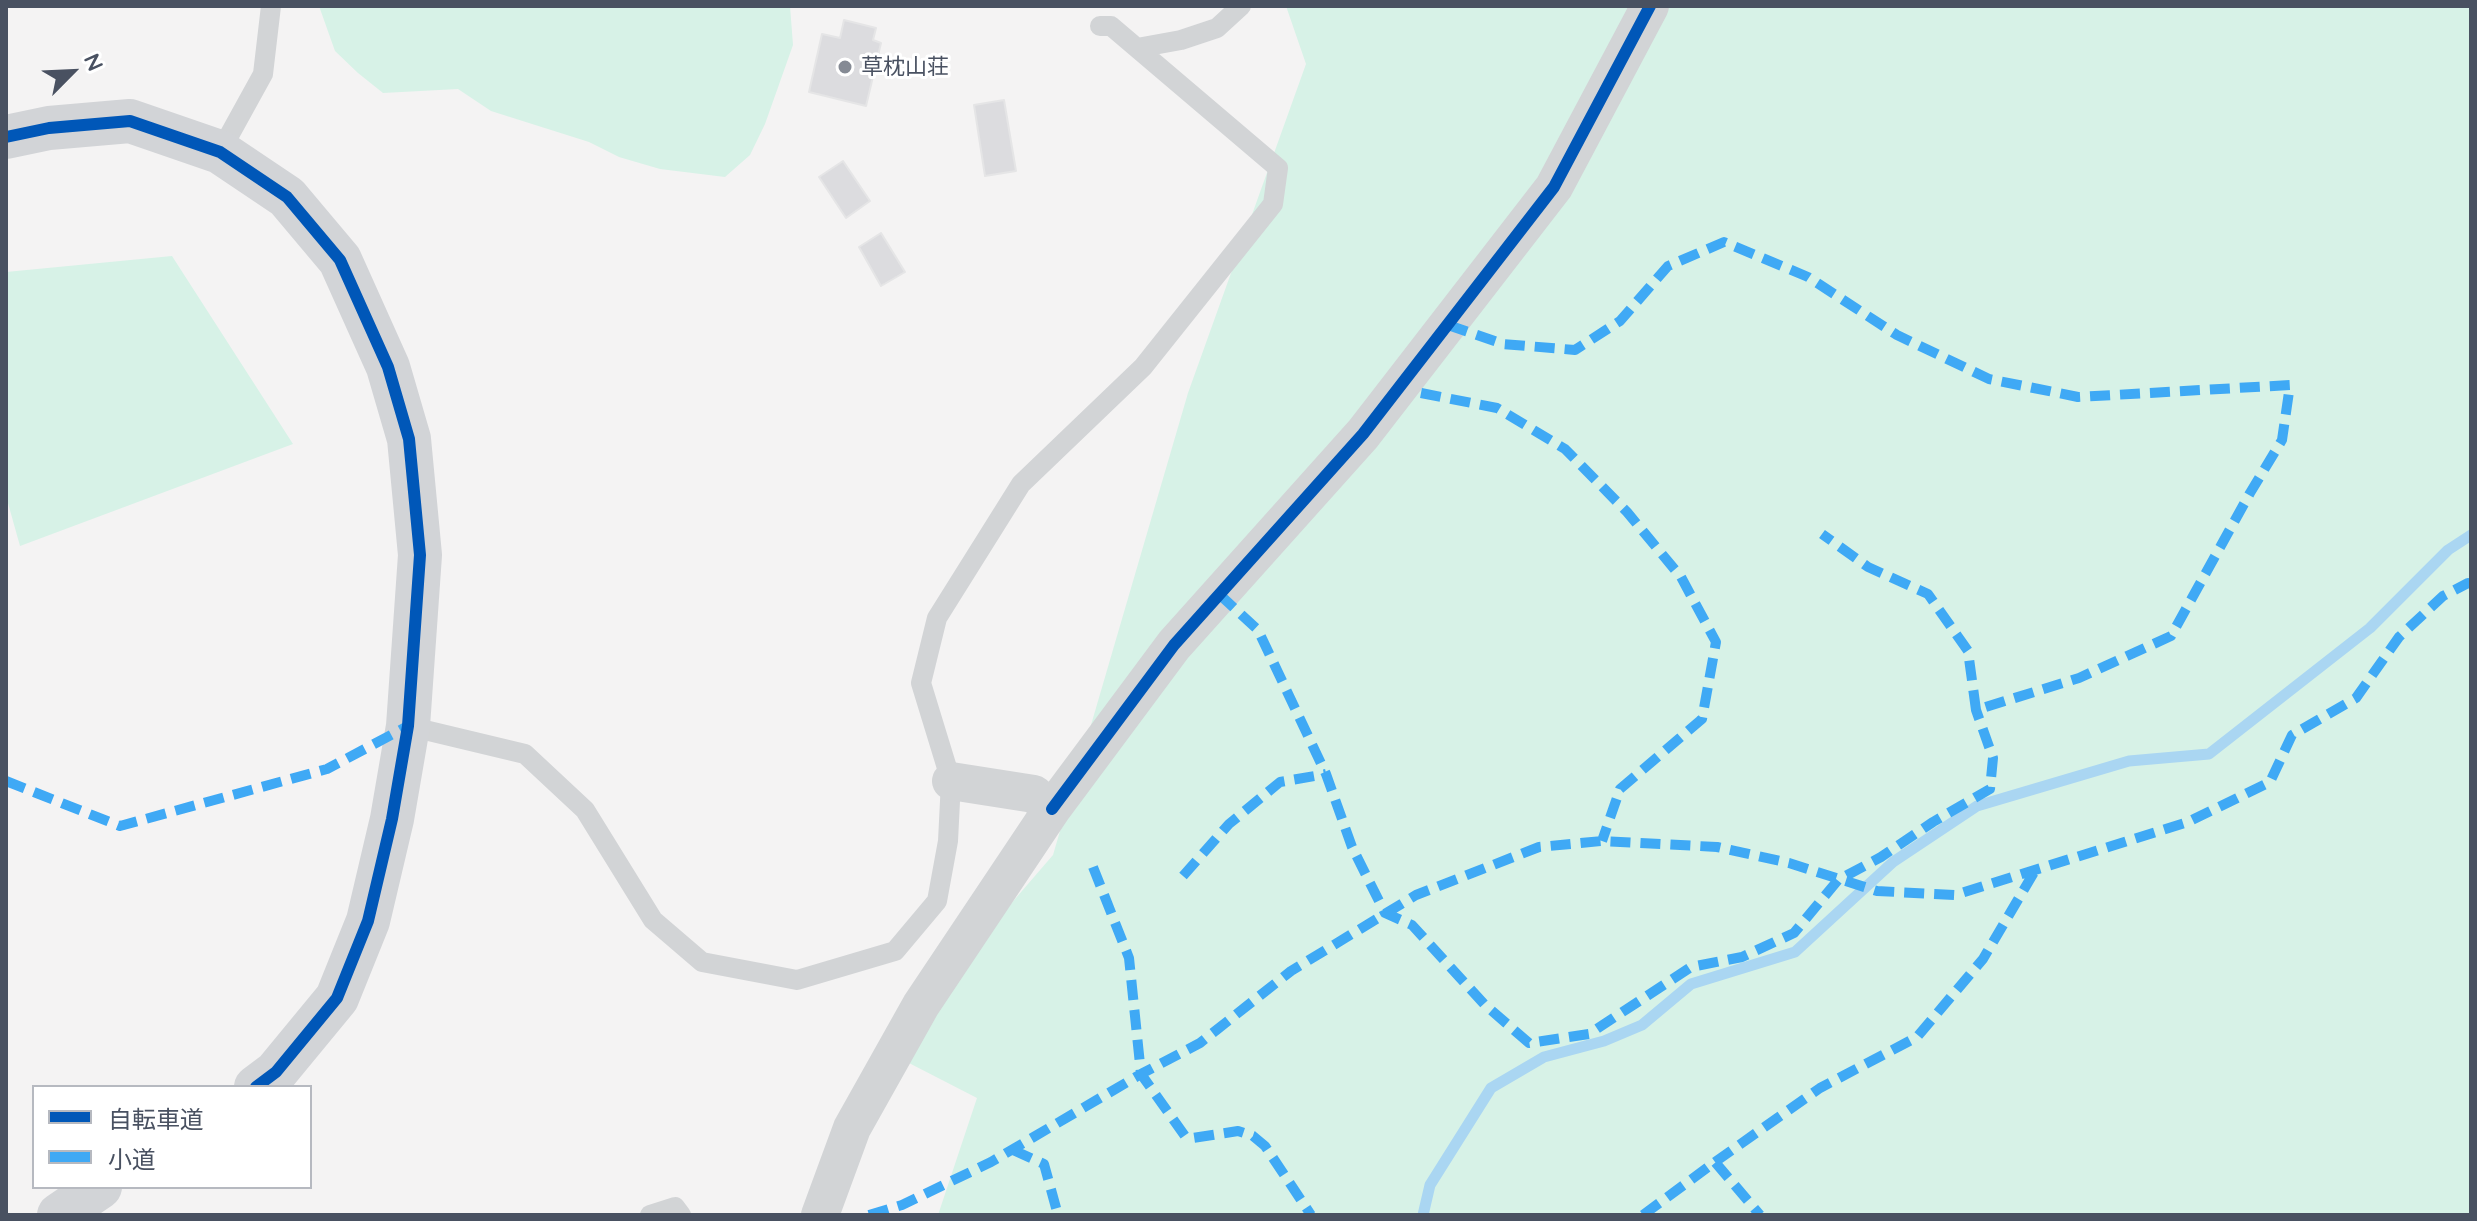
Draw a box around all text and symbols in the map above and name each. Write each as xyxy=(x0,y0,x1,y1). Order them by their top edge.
north arrow xyxy=(32,32,112,112)
text: N xyxy=(78,49,110,75)
place label: 草枕山荘 xyxy=(861,54,949,80)
marker: 草枕山荘 xyxy=(836,58,854,76)
legend xyxy=(32,1085,312,1189)
text: 自転車道 xyxy=(108,1104,204,1134)
text: 小道 xyxy=(108,1144,156,1174)

